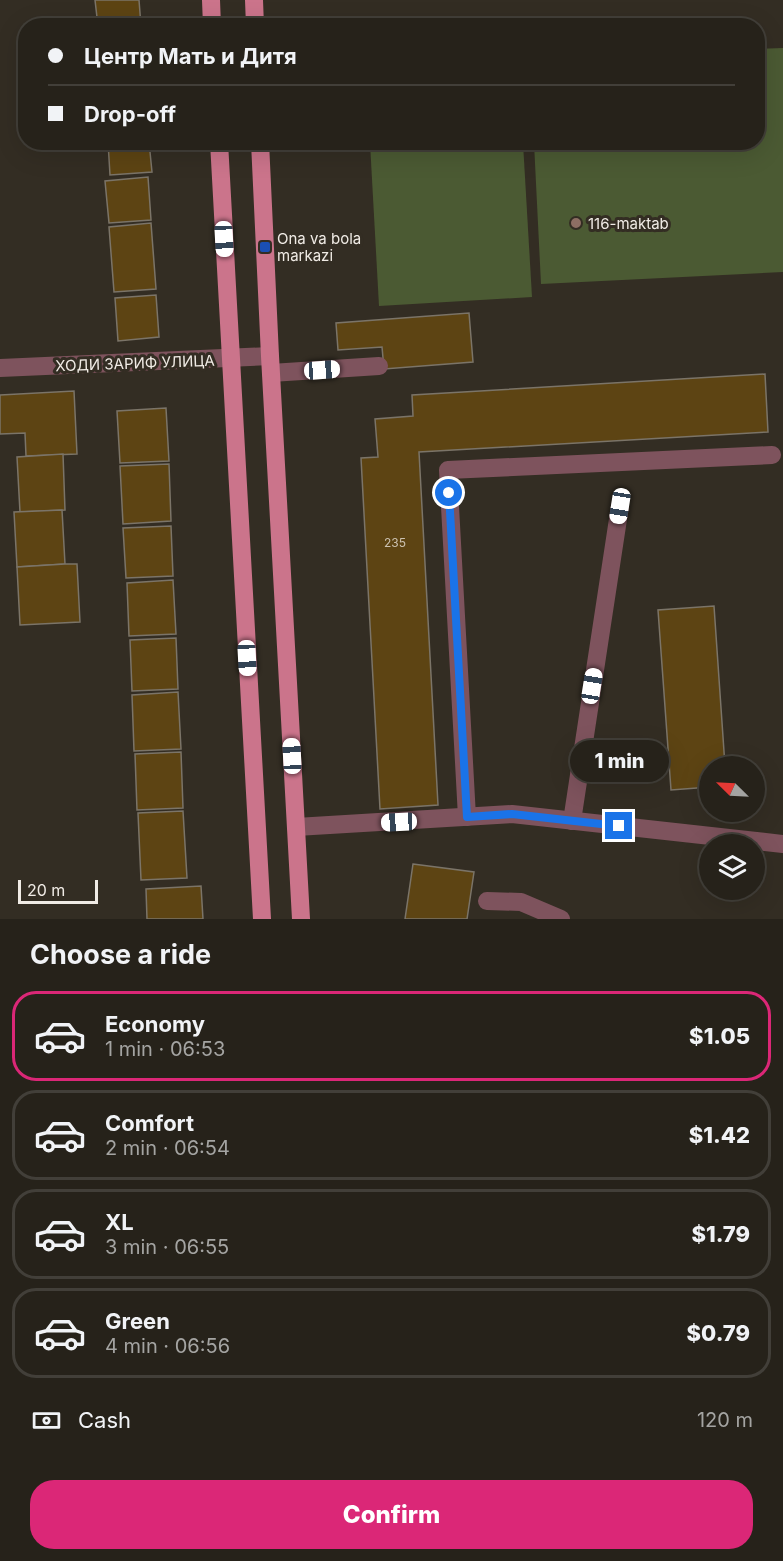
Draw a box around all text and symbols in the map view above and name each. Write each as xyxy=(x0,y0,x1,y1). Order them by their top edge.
text: Центр Мать и Дитя xyxy=(84,43,297,69)
text: Drop-off xyxy=(84,101,176,127)
place label: 116-maktab xyxy=(588,214,669,233)
marker: 116-maktab xyxy=(569,216,583,230)
car xyxy=(214,221,234,257)
place label: Ona va bola markazi xyxy=(277,229,361,265)
marker: Ona va bola markazi xyxy=(258,240,272,254)
street label: ХОДИ ЗАРИФ УЛИЦА xyxy=(55,351,215,375)
car xyxy=(303,360,341,380)
route start xyxy=(435,479,462,506)
car xyxy=(608,487,632,525)
house number: 235 xyxy=(384,535,406,550)
car xyxy=(237,640,257,676)
car xyxy=(580,667,604,705)
car xyxy=(282,738,302,774)
callout: 1 min xyxy=(570,739,668,781)
text: 1 min xyxy=(594,749,645,773)
north arrow xyxy=(699,756,765,822)
map controls xyxy=(699,756,765,900)
car xyxy=(381,812,417,832)
route end xyxy=(605,812,632,839)
button: layers xyxy=(699,834,765,900)
scale bar xyxy=(18,877,98,905)
text: 20 m xyxy=(27,880,65,900)
text: Choose a ride xyxy=(30,938,211,971)
icon: car xyxy=(33,1009,87,1063)
text: Economy xyxy=(105,1011,205,1037)
text: $1.05 xyxy=(689,1023,750,1049)
text: 1 min · 06:53 xyxy=(105,1037,225,1061)
icon: car xyxy=(33,1108,87,1162)
text: Comfort xyxy=(105,1110,194,1136)
text: $1.42 xyxy=(689,1122,750,1148)
text: 2 min · 06:54 xyxy=(105,1136,230,1160)
icon: car xyxy=(33,1207,87,1261)
text: XL xyxy=(105,1209,134,1235)
text: $1.79 xyxy=(691,1221,750,1247)
text: 3 min · 06:55 xyxy=(105,1235,229,1259)
icon: car xyxy=(33,1306,87,1360)
text: Green xyxy=(105,1308,170,1334)
text: $0.79 xyxy=(687,1320,750,1346)
text: 4 min · 06:56 xyxy=(105,1334,230,1358)
icon: cash xyxy=(30,1404,63,1437)
text: Cash xyxy=(78,1407,131,1433)
text: 120 m xyxy=(697,1408,753,1432)
button: Confirm xyxy=(30,1480,753,1549)

